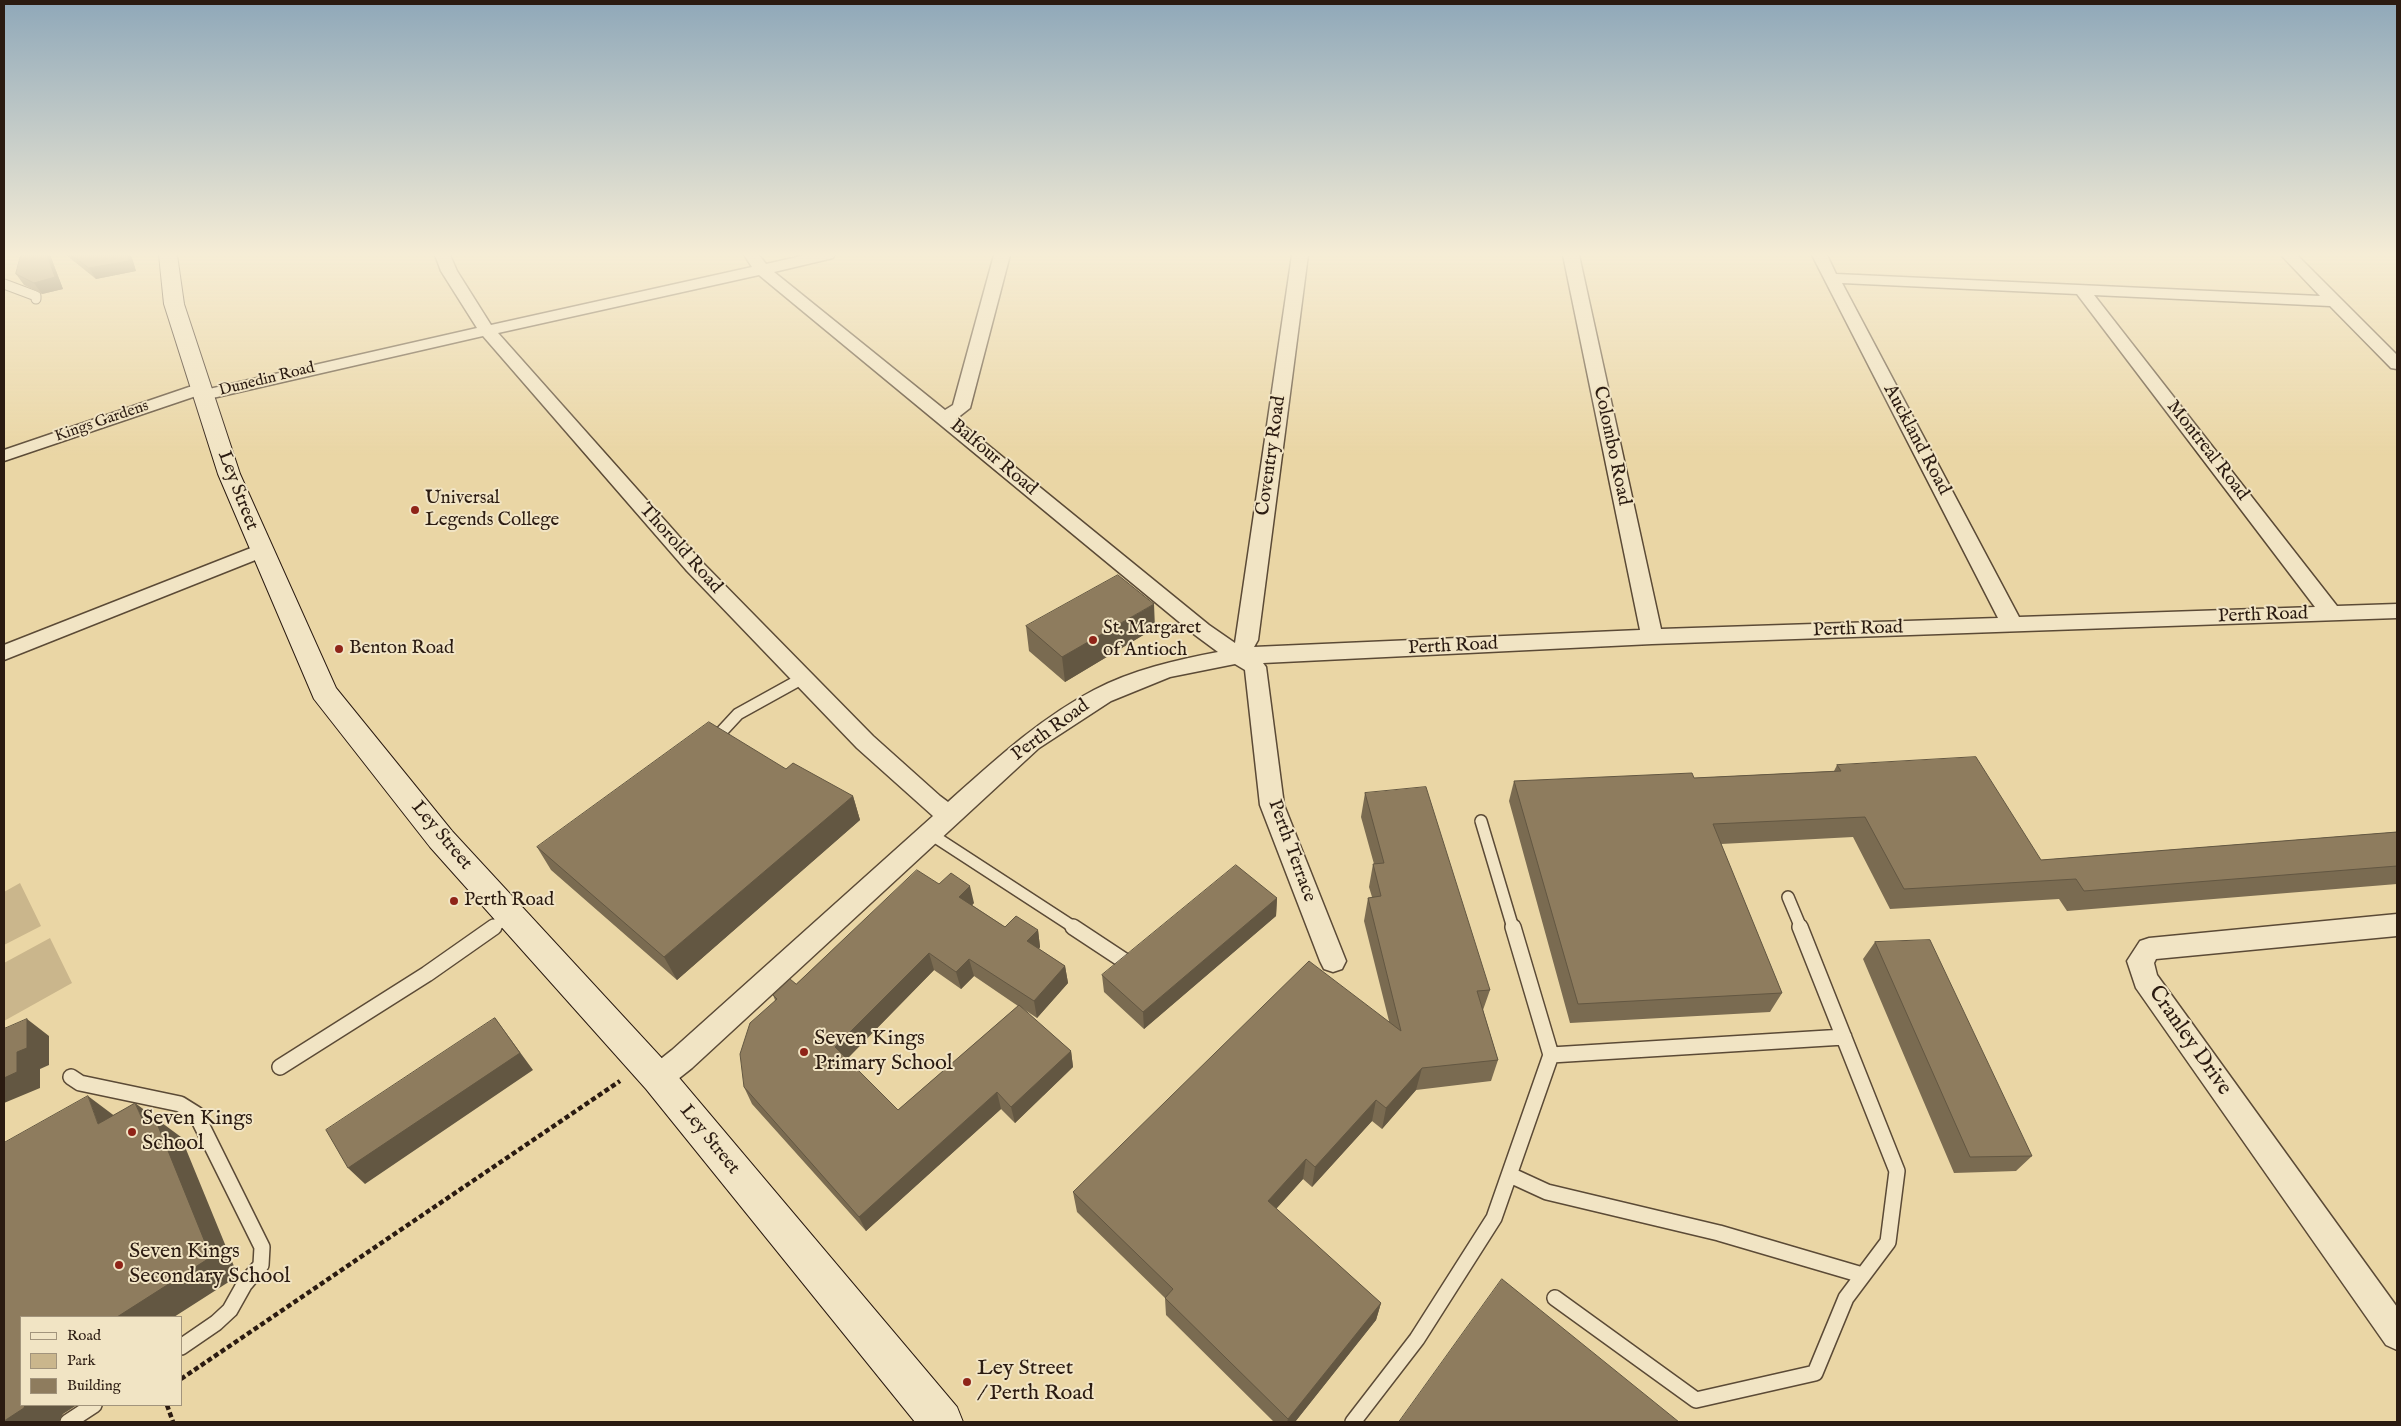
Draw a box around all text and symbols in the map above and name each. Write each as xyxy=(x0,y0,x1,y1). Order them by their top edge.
street label: Dunedin Road xyxy=(217,359,317,401)
street label: Auckland Road xyxy=(1877,381,1955,499)
street label: Colombo Road xyxy=(1587,384,1635,508)
street label: Coventry Road xyxy=(1252,395,1292,517)
street label: Montreal Road xyxy=(2161,396,2253,506)
street label: Kings Gardens xyxy=(53,397,151,447)
street label: Balfour Road xyxy=(945,415,1041,501)
street label: Ley Street xyxy=(211,448,263,534)
place label: Universal Legends College xyxy=(425,488,559,532)
street label: Thorold Road xyxy=(634,499,726,599)
marker: Universal Legends College xyxy=(409,504,421,516)
street label: Perth Road xyxy=(2218,603,2308,629)
street label: Perth Road xyxy=(1813,617,1903,643)
place label: St. Margaret of Antioch xyxy=(1103,618,1201,662)
street label: Perth Road xyxy=(1407,633,1499,661)
marker: St. Margaret of Antioch xyxy=(1087,634,1099,646)
place label: Benton Road xyxy=(349,638,454,660)
marker: Benton Road xyxy=(333,643,345,655)
street label: Perth Road xyxy=(1008,695,1094,767)
street label: Ley Street xyxy=(406,797,476,875)
street label: Perth Terrace xyxy=(1262,797,1320,905)
place label: Perth Road xyxy=(464,890,554,912)
marker: Perth Road xyxy=(448,895,460,907)
street label: Cranley Drive xyxy=(2142,981,2236,1101)
place label: Seven Kings Primary School xyxy=(814,1026,953,1078)
marker: Seven Kings Primary School xyxy=(798,1046,810,1058)
street label: Ley Street xyxy=(674,1101,744,1179)
place label: Seven Kings School xyxy=(142,1106,253,1158)
marker: Seven Kings School xyxy=(126,1126,138,1138)
place label: Seven Kings Secondary School xyxy=(129,1239,290,1290)
marker: Seven Kings Secondary School xyxy=(113,1259,125,1271)
legend xyxy=(20,1316,182,1406)
text: Road xyxy=(67,1326,101,1345)
text: Park xyxy=(67,1351,96,1370)
place label: Ley Street / Perth Road xyxy=(977,1356,1094,1408)
text: Building xyxy=(67,1376,121,1395)
marker: Ley Street / Perth Road xyxy=(961,1376,973,1388)

